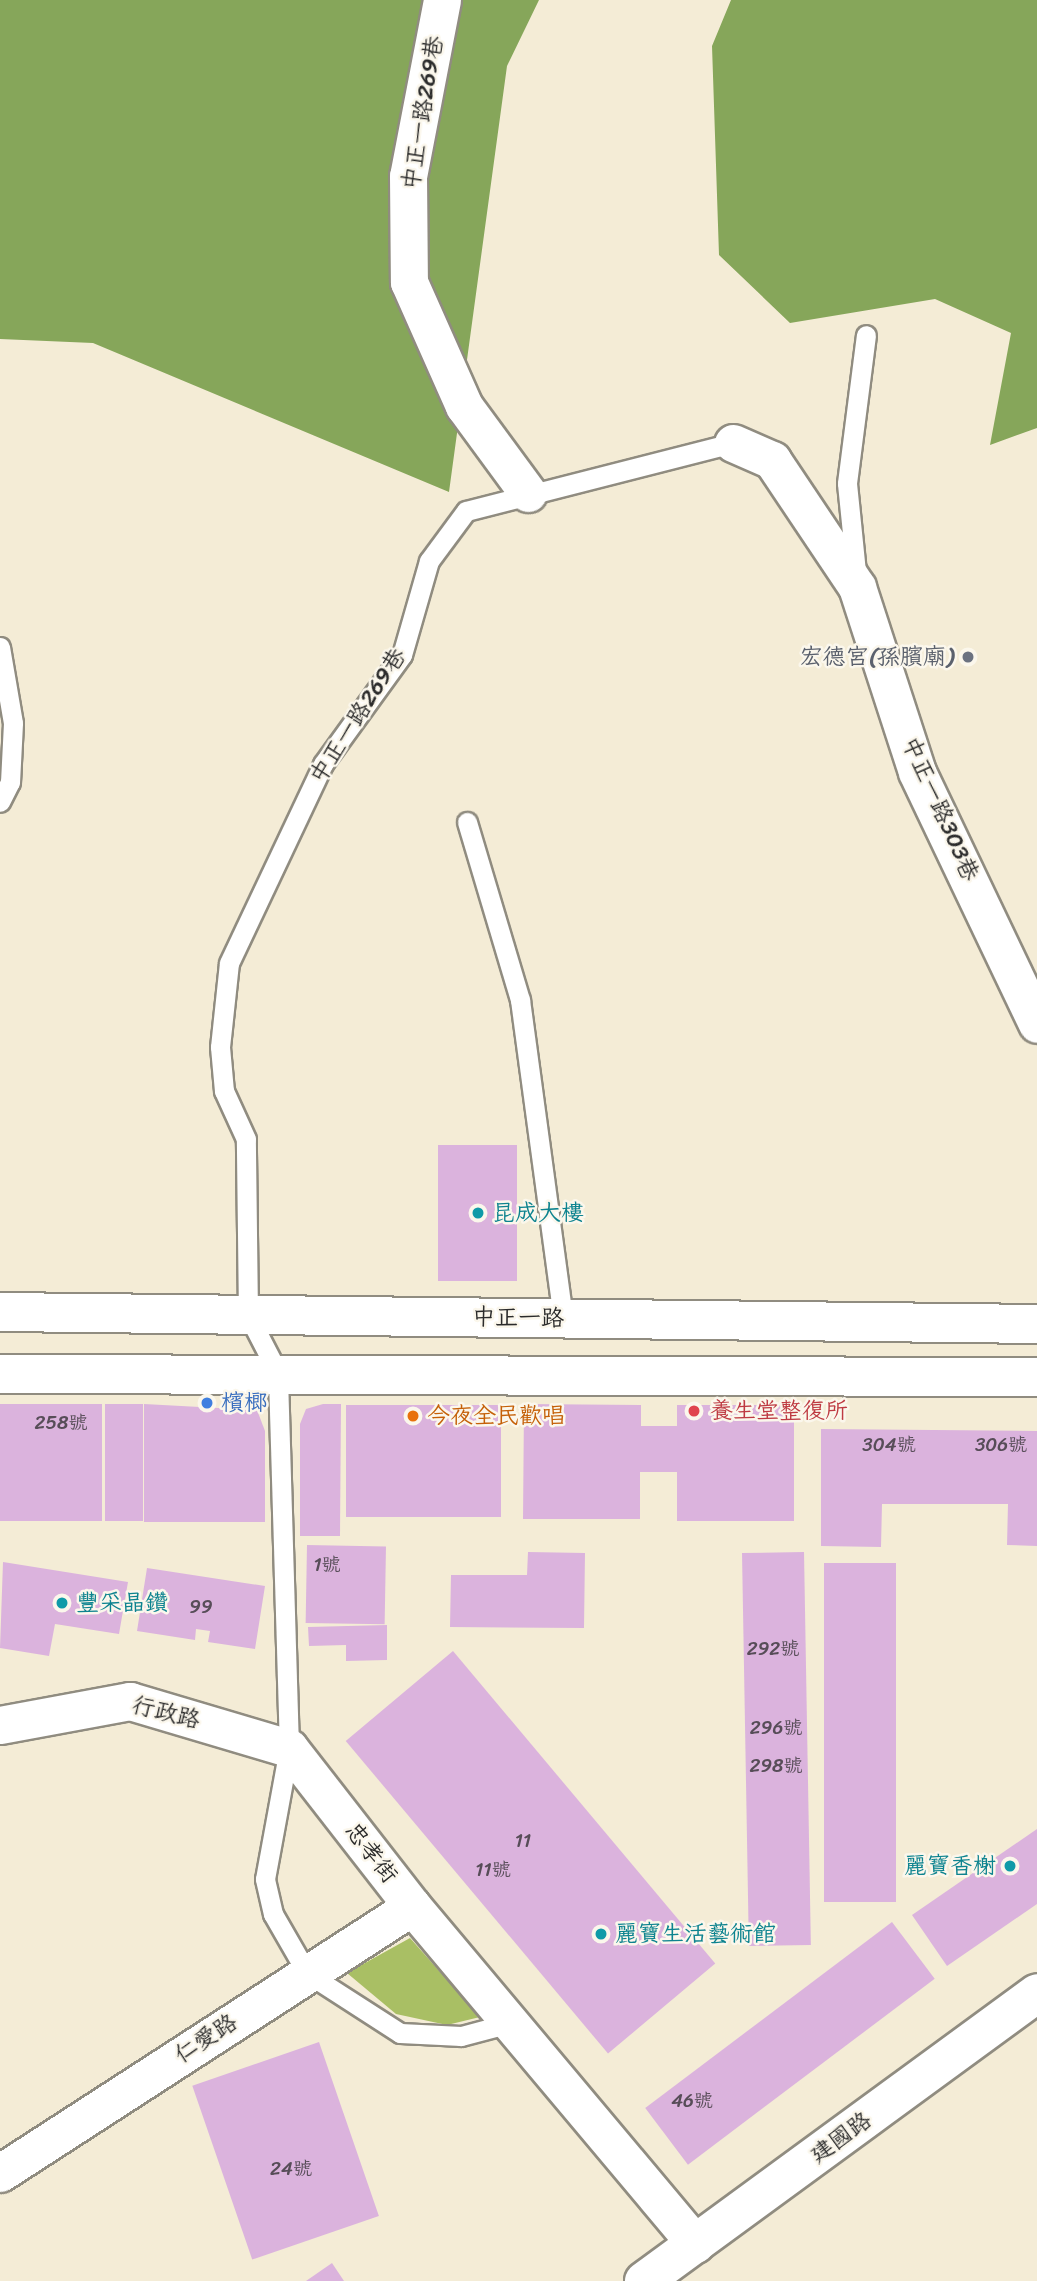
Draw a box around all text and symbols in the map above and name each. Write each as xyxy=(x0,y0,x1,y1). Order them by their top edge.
street label: 中正一路269巷 xyxy=(397,34,449,192)
street label: 中正一路269巷 xyxy=(304,643,412,789)
place label: 宏德宮(孫臏廟) xyxy=(800,643,954,671)
marker: 宏德宮(孫臏廟) xyxy=(960,649,976,665)
street label: 中正一路303巷 xyxy=(896,733,984,885)
place label: 昆成大樓 xyxy=(492,1199,584,1227)
marker: 昆成大樓 xyxy=(470,1205,486,1221)
street label: 中正一路 xyxy=(472,1303,564,1333)
place label: 檳榔 xyxy=(221,1389,267,1417)
marker: 檳榔 xyxy=(199,1395,215,1411)
place label: 養生堂整復所 xyxy=(710,1397,848,1425)
marker: 養生堂整復所 xyxy=(684,1401,704,1421)
place label: 今夜全民歡唱 xyxy=(427,1402,565,1430)
marker: 今夜全民歡唱 xyxy=(405,1408,421,1424)
house number: 258號 xyxy=(34,1412,88,1434)
house number: 304號 xyxy=(862,1434,916,1456)
house number: 306號 xyxy=(975,1434,1027,1456)
house number: 1號 xyxy=(313,1554,341,1576)
place label: 豐采晶鑽 xyxy=(76,1589,168,1617)
marker: 豐采晶鑽 xyxy=(54,1595,70,1611)
house number: 99 xyxy=(189,1596,213,1618)
house number: 292號 xyxy=(747,1638,799,1660)
street label: 行政路 xyxy=(129,1691,203,1735)
house number: 296號 xyxy=(750,1717,802,1739)
house number: 298號 xyxy=(749,1755,803,1777)
street label: 忠孝街 xyxy=(339,1817,403,1889)
house number: 11 xyxy=(515,1830,531,1852)
place label: 麗寶香榭 xyxy=(904,1852,996,1880)
marker: 麗寶香榭 xyxy=(1002,1858,1018,1874)
house number: 11號 xyxy=(475,1859,511,1881)
place label: 麗寶生活藝術館 xyxy=(615,1920,776,1948)
marker: 麗寶生活藝術館 xyxy=(593,1926,609,1942)
street label: 仁愛路 xyxy=(170,2009,242,2069)
house number: 46號 xyxy=(671,2090,713,2112)
street label: 建國路 xyxy=(805,2107,877,2169)
house number: 24號 xyxy=(270,2158,312,2180)

